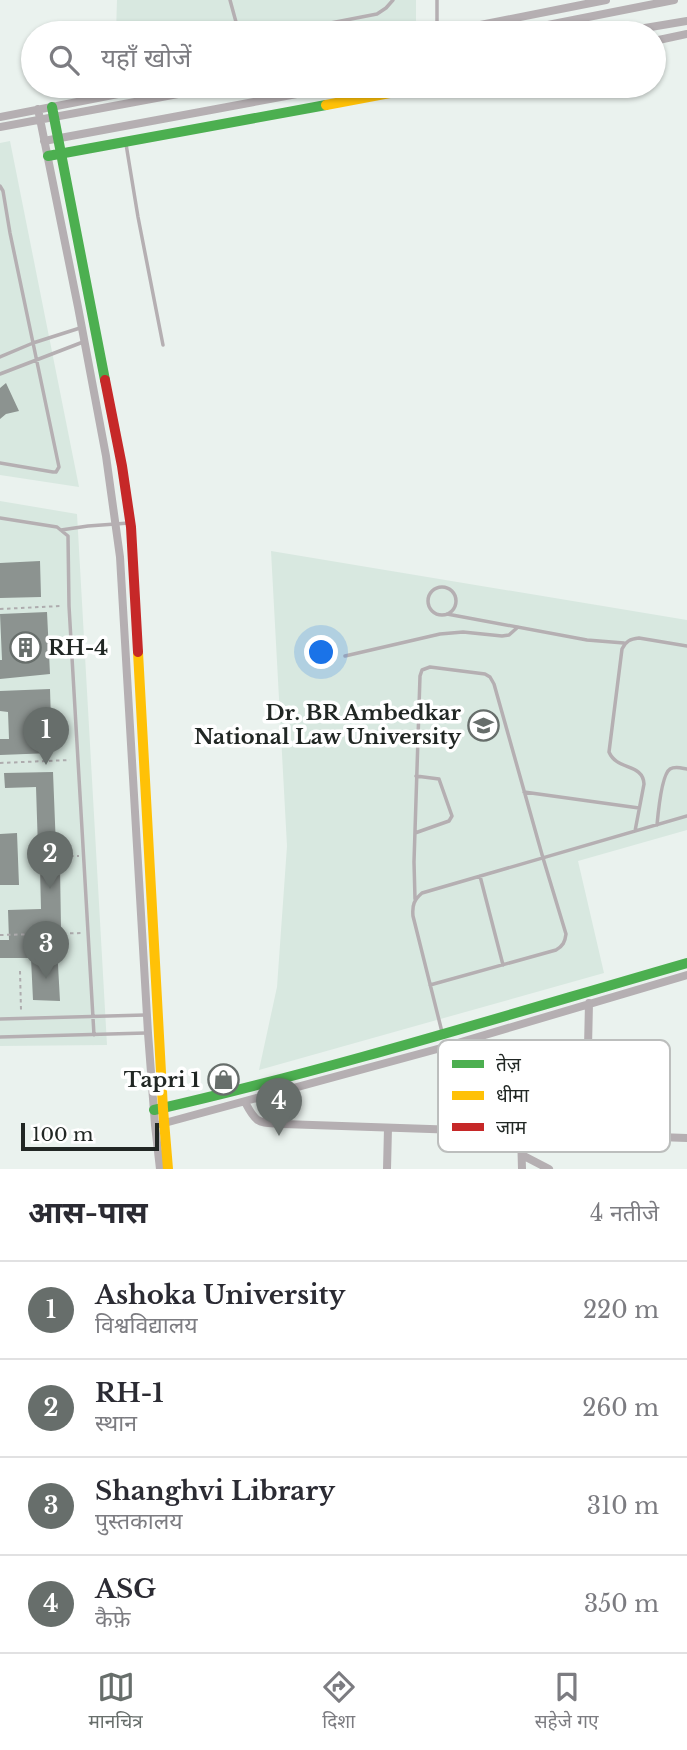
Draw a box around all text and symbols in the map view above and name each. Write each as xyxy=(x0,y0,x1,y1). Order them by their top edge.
search box xyxy=(21,21,666,98)
icon: search xyxy=(45,41,83,79)
text: यहाँ खोजें xyxy=(101,42,191,74)
building icon: RH-4 xyxy=(8,631,42,665)
place label: RH-4 xyxy=(48,635,108,661)
your location xyxy=(304,635,338,669)
place label: Dr. BR Ambedkar National Law University xyxy=(194,700,462,750)
pin: 1 xyxy=(23,707,69,765)
school or university icon: Dr. BR Ambedkar National Law University xyxy=(467,708,501,742)
pin: 2 xyxy=(27,831,73,889)
pin: 3 xyxy=(23,921,69,979)
legend xyxy=(438,1040,670,1152)
text: तेज़ xyxy=(496,1053,522,1076)
shop icon: Tapri 1 xyxy=(206,1063,240,1097)
place label: Tapri 1 xyxy=(124,1067,200,1093)
pin: 4 xyxy=(256,1078,302,1136)
text: धीमा xyxy=(496,1084,530,1107)
text: जाम xyxy=(496,1116,527,1139)
scale bar xyxy=(21,1120,159,1152)
text: 100 m xyxy=(32,1123,93,1146)
text: आस-पास xyxy=(28,1194,148,1231)
text: 4 नतीजे xyxy=(590,1199,659,1227)
text: Ashoka University xyxy=(95,1279,345,1311)
text: 1 xyxy=(46,1296,56,1324)
text: 220 m xyxy=(583,1296,659,1324)
text: विश्वविद्यालय xyxy=(95,1311,198,1339)
text: RH-1 xyxy=(95,1377,164,1409)
text: 2 xyxy=(44,1394,58,1422)
text: 260 m xyxy=(582,1394,659,1422)
text: स्थान xyxy=(95,1409,137,1437)
text: Shanghvi Library xyxy=(95,1475,335,1507)
text: 3 xyxy=(44,1492,58,1520)
text: 310 m xyxy=(587,1492,659,1520)
text: पुस्तकालय xyxy=(95,1507,183,1535)
text: ASG xyxy=(95,1573,156,1605)
text: 4 xyxy=(43,1590,59,1618)
text: 350 m xyxy=(584,1590,659,1618)
text: कैफ़े xyxy=(95,1605,130,1633)
tab: मानचित्र xyxy=(88,1668,143,1736)
tab: दिशा xyxy=(320,1668,358,1736)
tab: सहेजे गए xyxy=(535,1668,598,1736)

